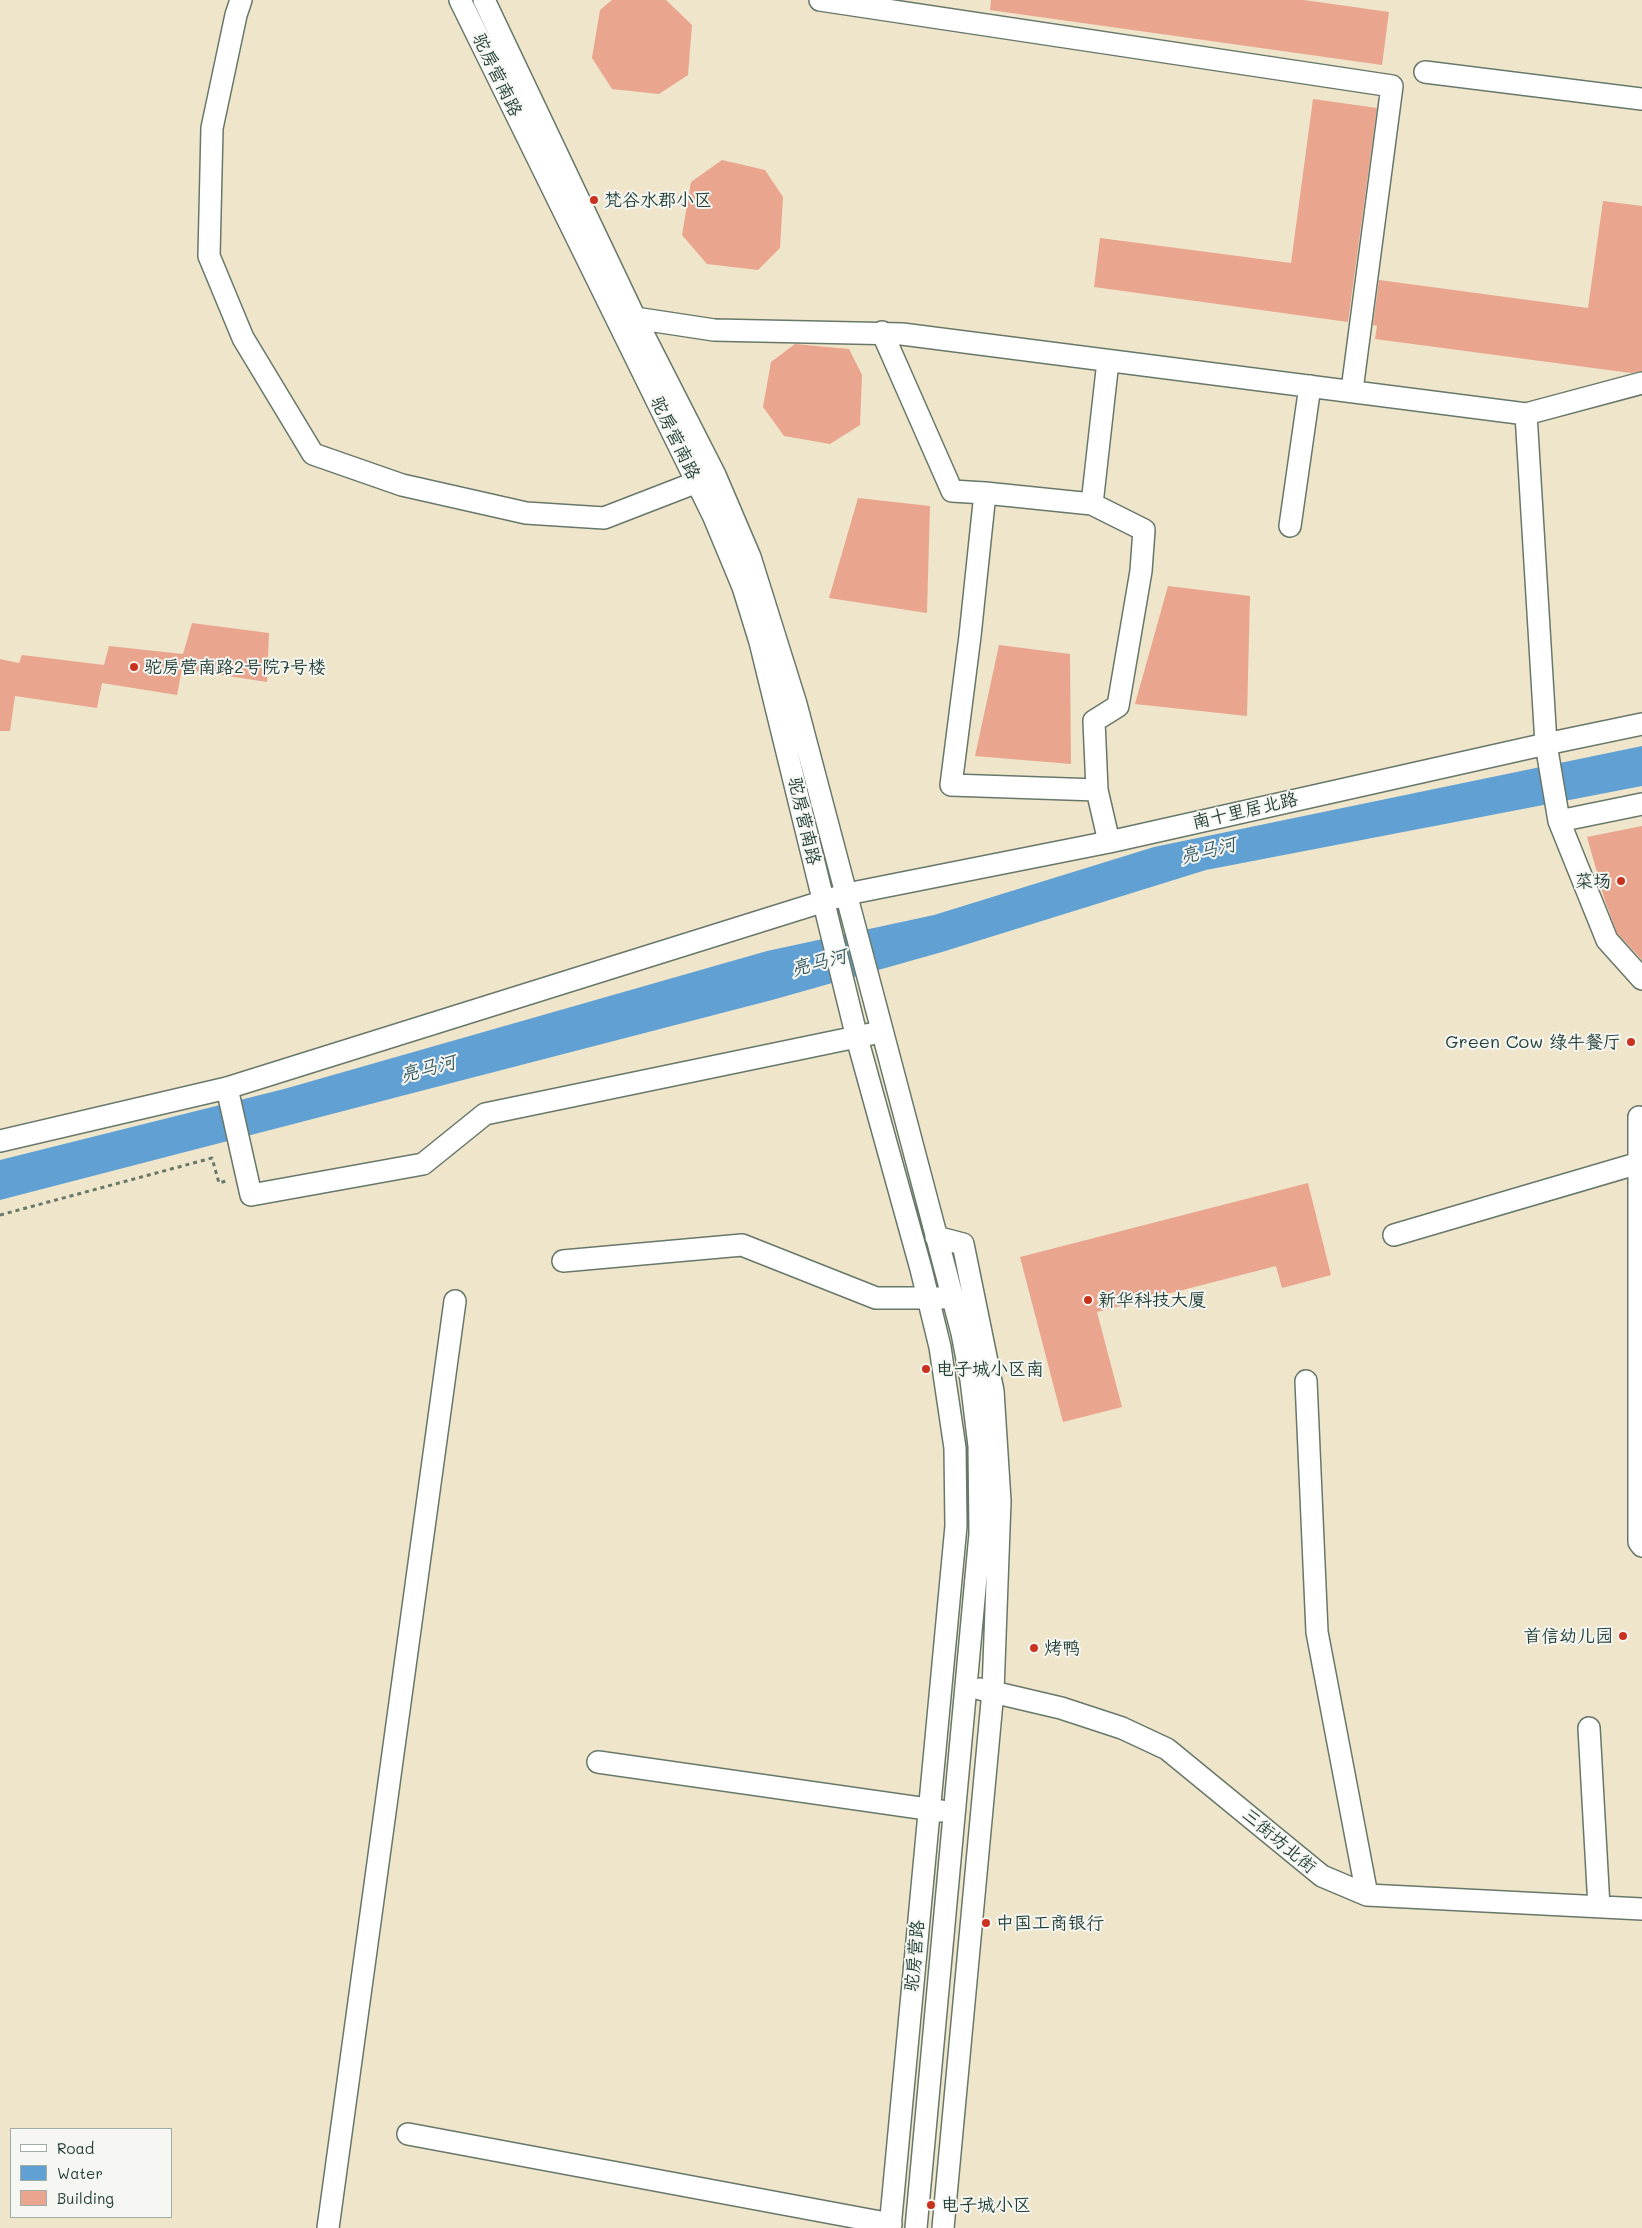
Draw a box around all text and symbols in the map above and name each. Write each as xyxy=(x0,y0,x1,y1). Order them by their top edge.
street label: 驼房营南路 xyxy=(468,30,526,120)
place label: 梵谷水郡小区 xyxy=(604,189,712,211)
marker: 梵谷水郡小区 xyxy=(588,194,600,206)
street label: 驼房营南路 xyxy=(646,393,704,483)
place label: 驼房营南路2号院7号楼 xyxy=(144,656,326,678)
marker: 驼房营南路2号院7号楼 xyxy=(128,661,140,673)
street label: 驼房营南路 xyxy=(783,775,825,867)
street label: 南十里居北路 xyxy=(1190,788,1300,834)
water label: 亮马河 xyxy=(1178,833,1238,869)
place label: 菜场 xyxy=(1575,870,1611,892)
marker: 菜场 xyxy=(1615,875,1627,887)
water label: 亮马河 xyxy=(789,945,849,981)
place label: Green Cow 绿牛餐厅 xyxy=(1445,1031,1621,1053)
marker: Green Cow 绿牛餐厅 xyxy=(1625,1036,1637,1048)
water label: 亮马河 xyxy=(398,1051,458,1087)
place label: 新华科技大厦 xyxy=(1098,1289,1206,1311)
marker: 新华科技大厦 xyxy=(1082,1294,1094,1306)
place label: 电子城小区南 xyxy=(936,1358,1044,1380)
marker: 电子城小区南 xyxy=(920,1363,932,1375)
place label: 首信幼儿园 xyxy=(1523,1625,1613,1647)
marker: 首信幼儿园 xyxy=(1617,1630,1629,1642)
place label: 烤鸭 xyxy=(1044,1637,1080,1659)
marker: 烤鸭 xyxy=(1028,1642,1040,1654)
street label: 三街坊北街 xyxy=(1238,1804,1320,1878)
place label: 中国工商银行 xyxy=(996,1912,1104,1934)
marker: 中国工商银行 xyxy=(980,1917,992,1929)
street label: 驼房营路 xyxy=(901,1919,929,1993)
legend xyxy=(10,2128,172,2218)
text: Road xyxy=(57,2138,94,2158)
text: Water xyxy=(57,2163,103,2183)
text: Building xyxy=(57,2188,114,2208)
place label: 电子城小区 xyxy=(941,2194,1031,2216)
marker: 电子城小区 xyxy=(925,2199,937,2211)

